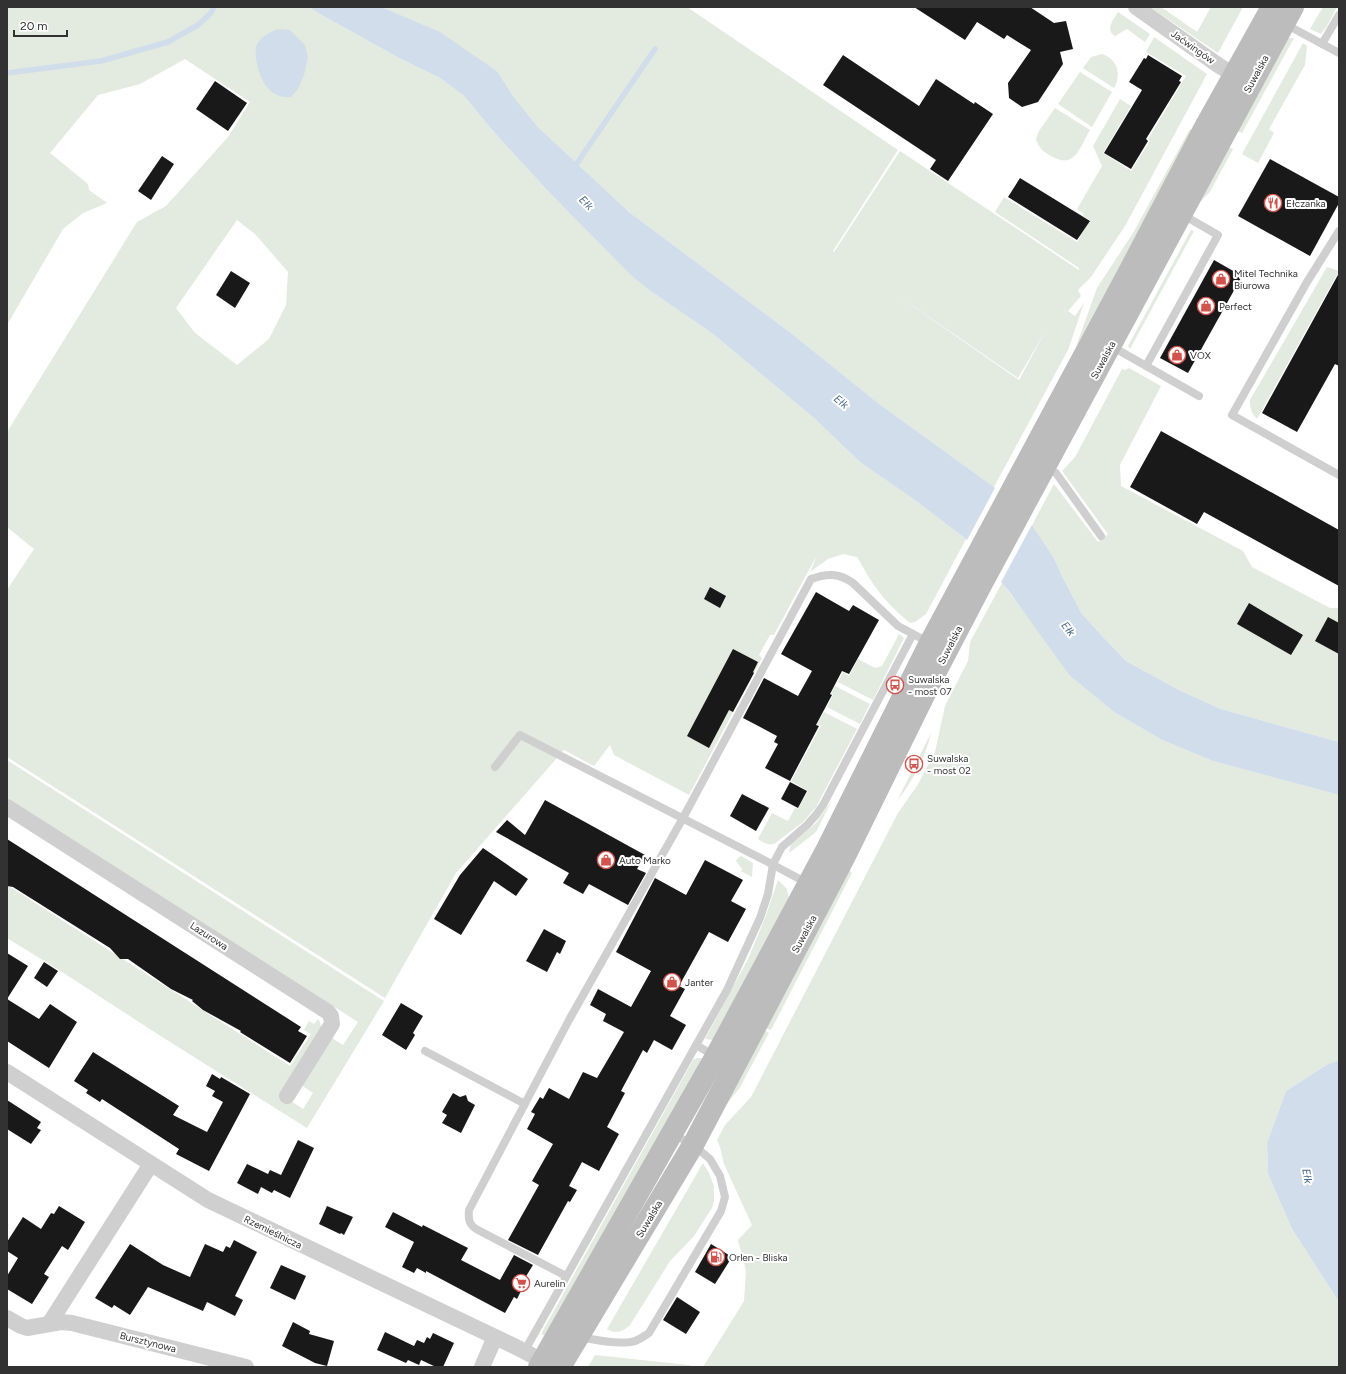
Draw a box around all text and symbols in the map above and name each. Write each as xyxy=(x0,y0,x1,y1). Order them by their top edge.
scale bar xyxy=(14,12,67,38)
text: 20 m xyxy=(20,19,48,33)
street label: Jaćwingów xyxy=(1169,27,1218,67)
street label: Suwalska xyxy=(1241,53,1271,95)
water label: Ełk xyxy=(576,193,596,213)
restaurant icon: Ełczanka xyxy=(1263,193,1283,213)
place label: Ełczanka xyxy=(1286,197,1326,210)
place label: Mitel Technika Biurowa xyxy=(1234,267,1298,292)
shop icon: Mitel Technika Biurowa xyxy=(1211,269,1231,289)
shop icon: Perfect xyxy=(1196,296,1216,316)
place label: Perfect xyxy=(1219,300,1252,313)
street label: Suwalska xyxy=(1088,339,1118,381)
shop icon: VOX xyxy=(1167,345,1187,365)
place label: VOX xyxy=(1190,349,1212,362)
water label: Ełk xyxy=(831,392,851,412)
water label: Ełk xyxy=(1058,619,1078,639)
street label: Suwalska xyxy=(935,624,965,666)
place label: Suwalska - most 07 xyxy=(908,673,952,698)
bus stop icon: Suwalska - most 07 xyxy=(885,675,905,695)
place label: Suwalska - most 02 xyxy=(927,752,971,777)
bus stop icon: Suwalska - most 02 xyxy=(904,754,924,774)
shop icon: Auto Marko xyxy=(596,850,616,870)
place label: Auto Marko xyxy=(619,854,671,867)
street label: Suwalska xyxy=(789,913,819,955)
street label: Lazurowa xyxy=(188,919,230,953)
shop icon: Janter xyxy=(662,972,682,992)
place label: Janter xyxy=(685,976,714,989)
water label: Ełk xyxy=(1299,1168,1315,1185)
street label: Suwalska xyxy=(633,1198,665,1240)
street label: Rzemieślnicza xyxy=(242,1212,304,1252)
fuel station icon: Orlen - Bliska xyxy=(706,1247,726,1267)
place label: Orlen - Bliska xyxy=(729,1251,788,1264)
supermarket icon: Aurelin xyxy=(511,1273,531,1293)
place label: Aurelin xyxy=(534,1277,566,1290)
street label: Bursztynowa xyxy=(118,1329,178,1355)

